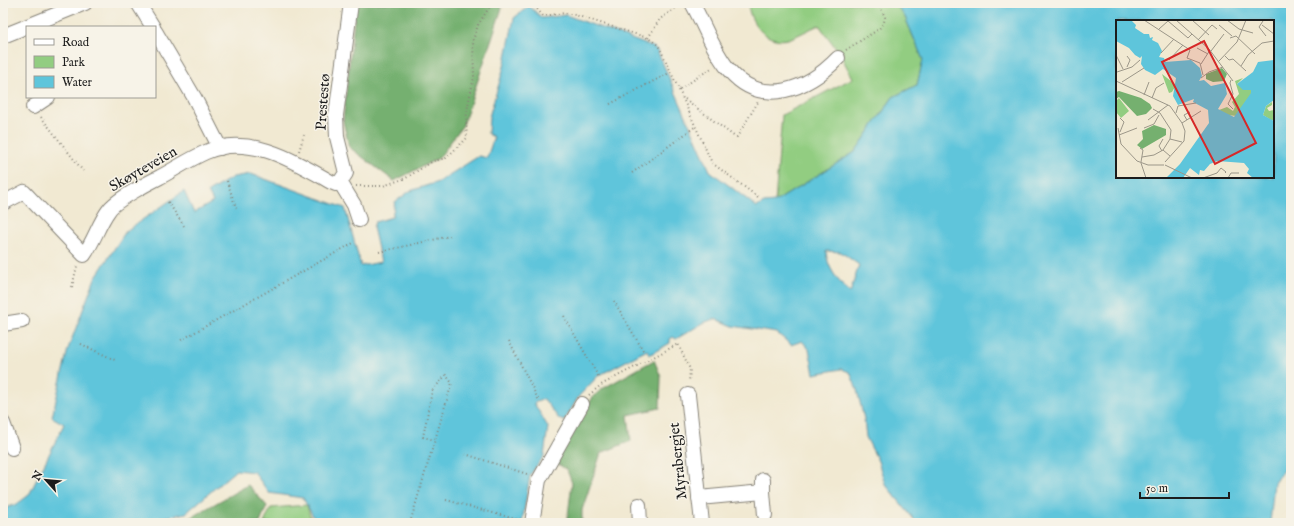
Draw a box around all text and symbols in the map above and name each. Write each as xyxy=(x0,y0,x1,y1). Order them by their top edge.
inset map xyxy=(1116,20,1274,178)
legend xyxy=(26,26,156,98)
text: Road xyxy=(62,35,90,50)
text: Park xyxy=(62,55,85,70)
street label: Prestestø xyxy=(312,73,334,131)
text: Water xyxy=(62,75,93,90)
street label: Skøyteveien xyxy=(106,142,180,196)
street label: Myrabergjet xyxy=(665,422,691,500)
north arrow xyxy=(26,460,66,500)
text: N xyxy=(29,468,47,484)
scale bar xyxy=(1140,474,1229,500)
text: 50 m xyxy=(1146,481,1168,496)

